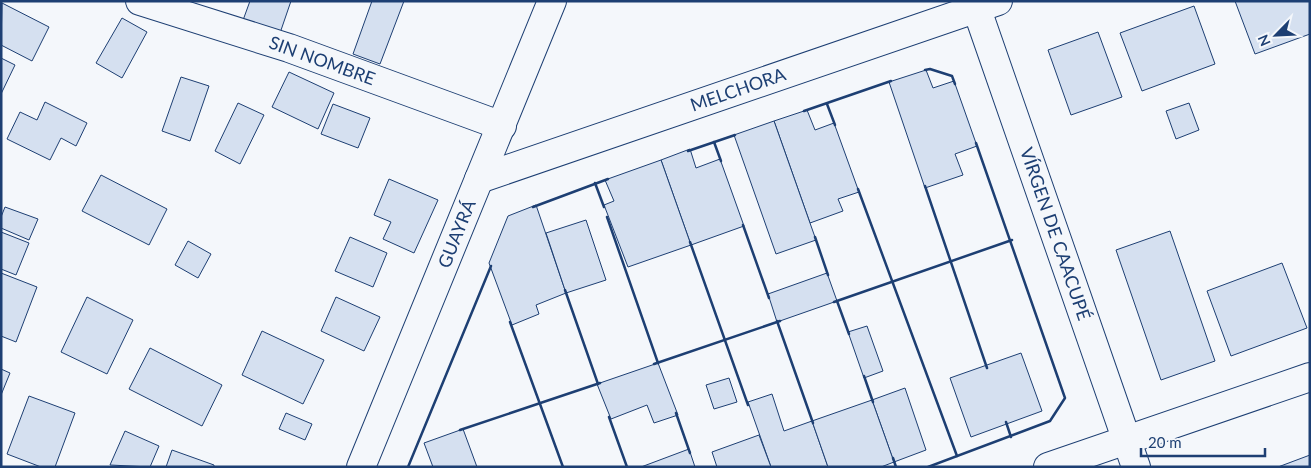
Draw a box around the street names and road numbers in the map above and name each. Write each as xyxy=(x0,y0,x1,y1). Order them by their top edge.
street label: SIN NOMBRE xyxy=(266,31,378,89)
street label: MELCHORA xyxy=(687,62,789,116)
street label: VÍRGEN DE CAACUPÉ xyxy=(1016,144,1096,323)
street label: GUAYRÁ xyxy=(432,196,480,271)

